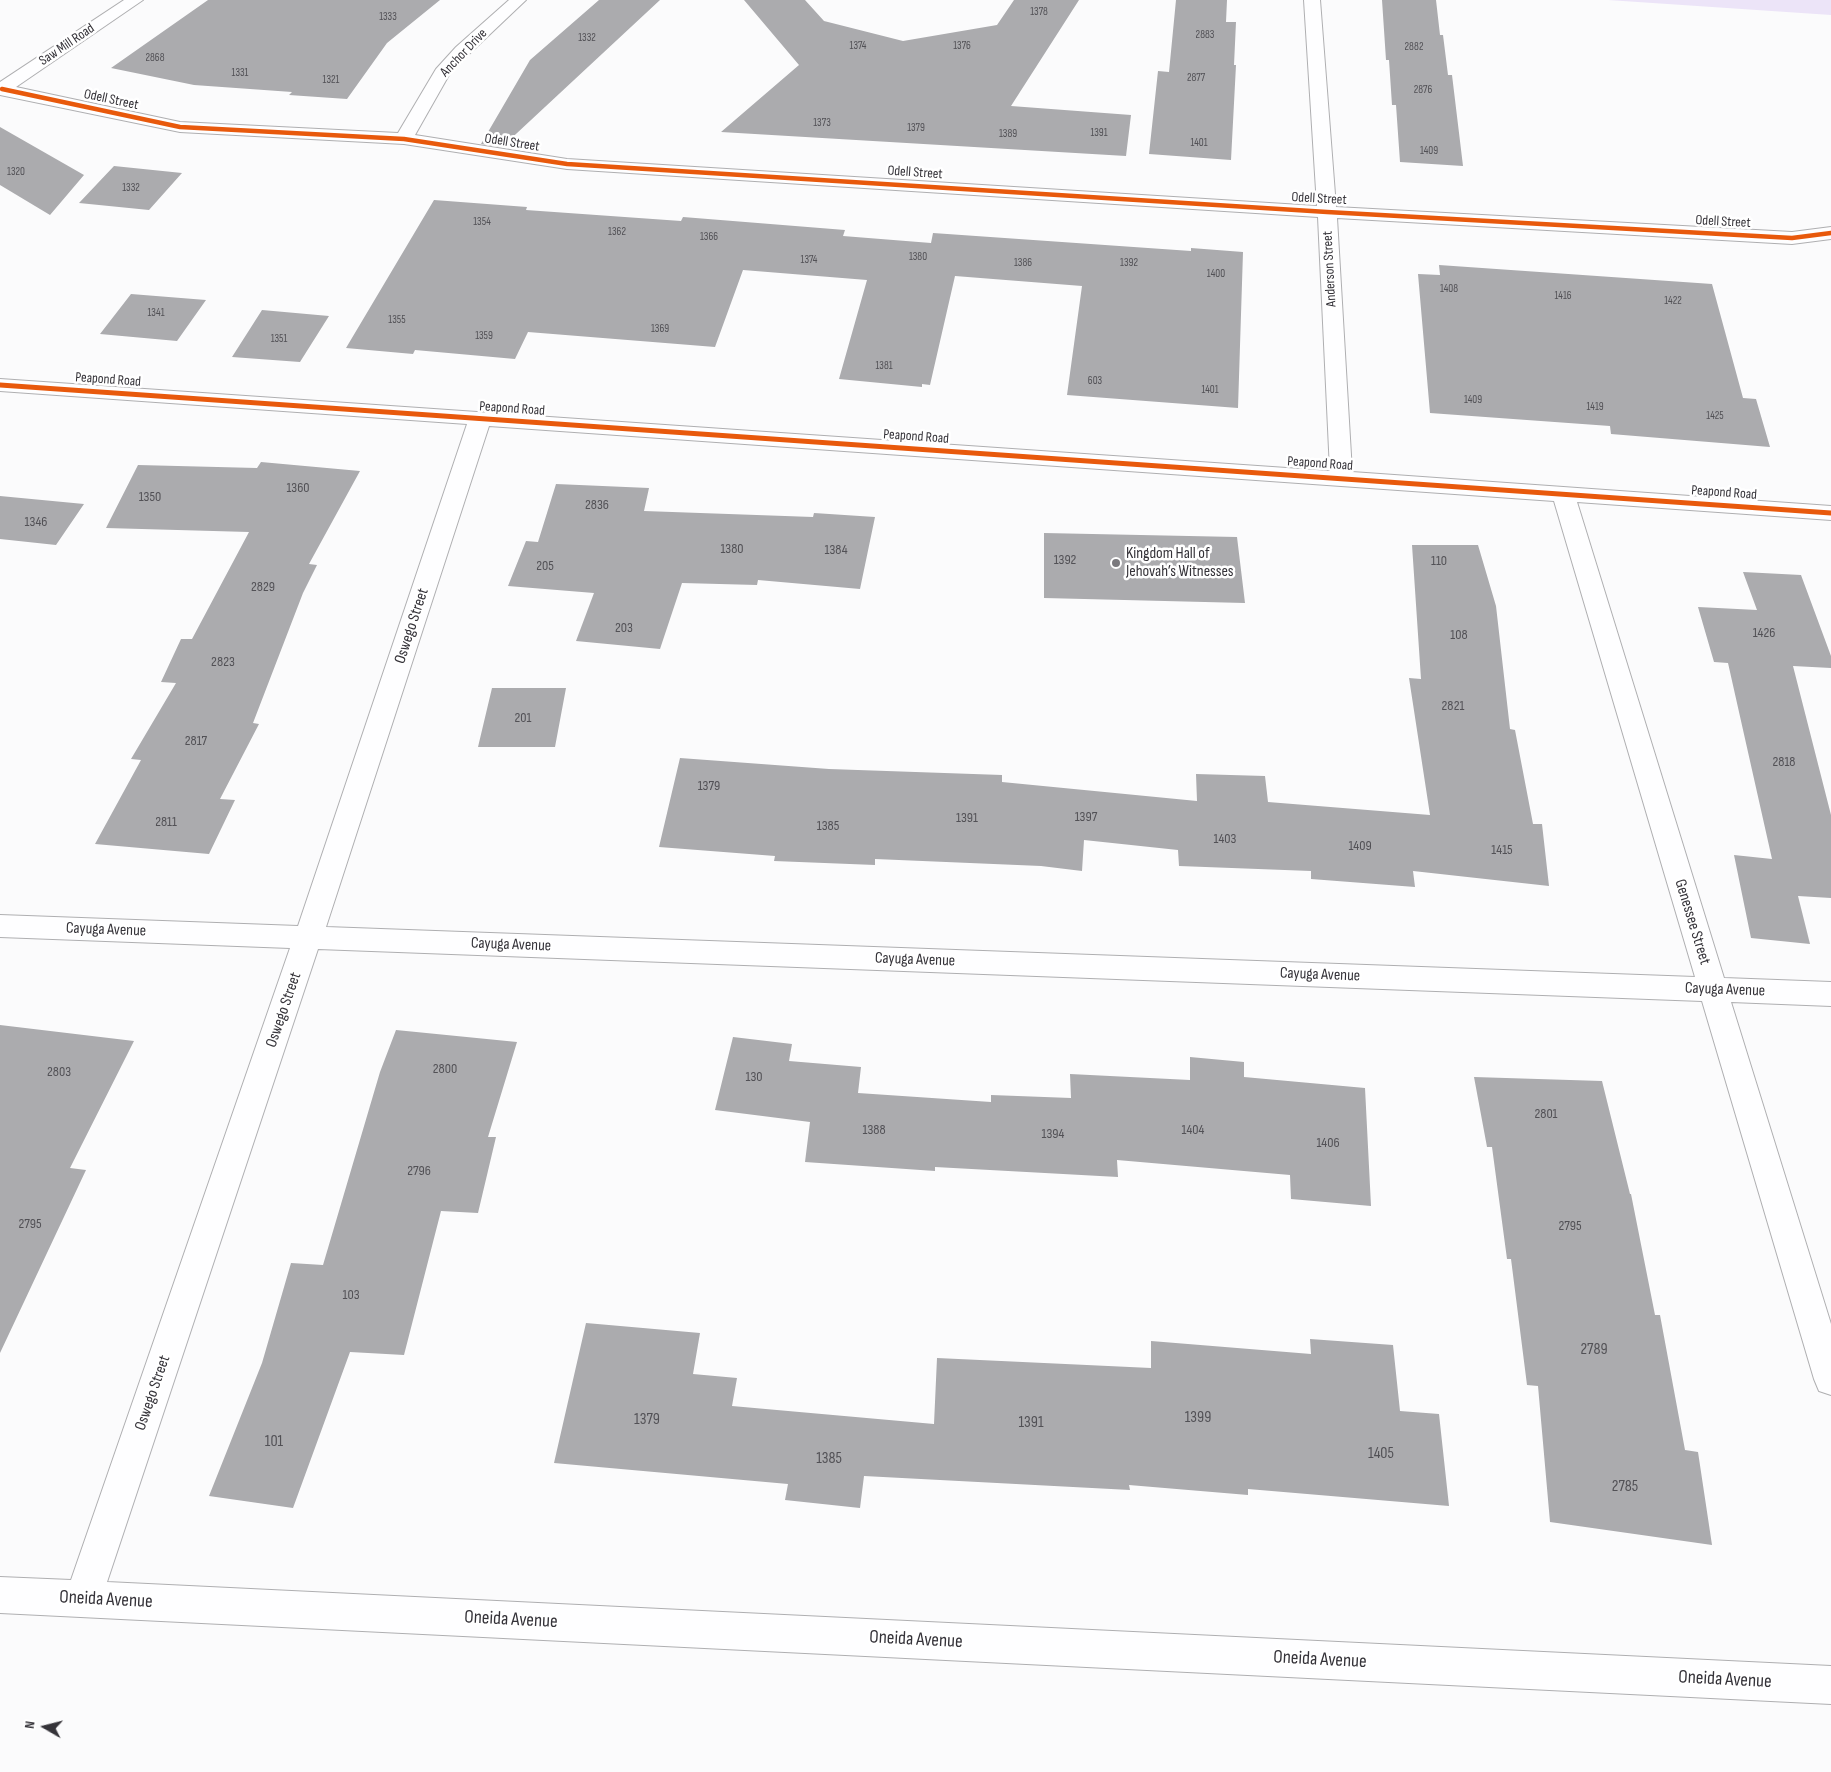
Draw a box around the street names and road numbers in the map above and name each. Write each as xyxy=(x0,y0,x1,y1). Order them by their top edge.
street label: Saw Mill Road xyxy=(36,20,98,70)
street label: Anchor Drive xyxy=(437,25,491,81)
street label: Odell Street xyxy=(82,86,140,114)
street label: Odell Street xyxy=(483,130,541,156)
street label: Odell Street xyxy=(887,163,943,183)
street label: Odell Street xyxy=(1291,189,1347,209)
street label: Odell Street xyxy=(1695,212,1751,232)
street label: Anderson Street xyxy=(1320,231,1340,307)
street label: Peapond Road xyxy=(75,369,141,391)
street label: Peapond Road xyxy=(479,398,545,420)
street label: Peapond Road xyxy=(883,426,949,448)
street label: Peapond Road xyxy=(1287,453,1353,475)
street label: Peapond Road xyxy=(1691,482,1757,504)
street label: Oswego Street xyxy=(391,586,433,666)
street label: Genessee Street xyxy=(1670,877,1714,967)
street label: Cayuga Avenue xyxy=(65,919,147,941)
street label: Cayuga Avenue xyxy=(470,934,552,956)
street label: Cayuga Avenue xyxy=(874,949,956,971)
street label: Cayuga Avenue xyxy=(1279,964,1361,986)
street label: Oswego Street xyxy=(262,970,306,1050)
street label: Cayuga Avenue xyxy=(1684,979,1766,1001)
street label: Oswego Street xyxy=(131,1353,175,1433)
street label: Oneida Avenue xyxy=(59,1586,153,1614)
street label: Oneida Avenue xyxy=(464,1606,558,1634)
street label: Oneida Avenue xyxy=(869,1626,963,1654)
street label: Oneida Avenue xyxy=(1273,1646,1367,1674)
street label: Oneida Avenue xyxy=(1678,1666,1772,1694)

